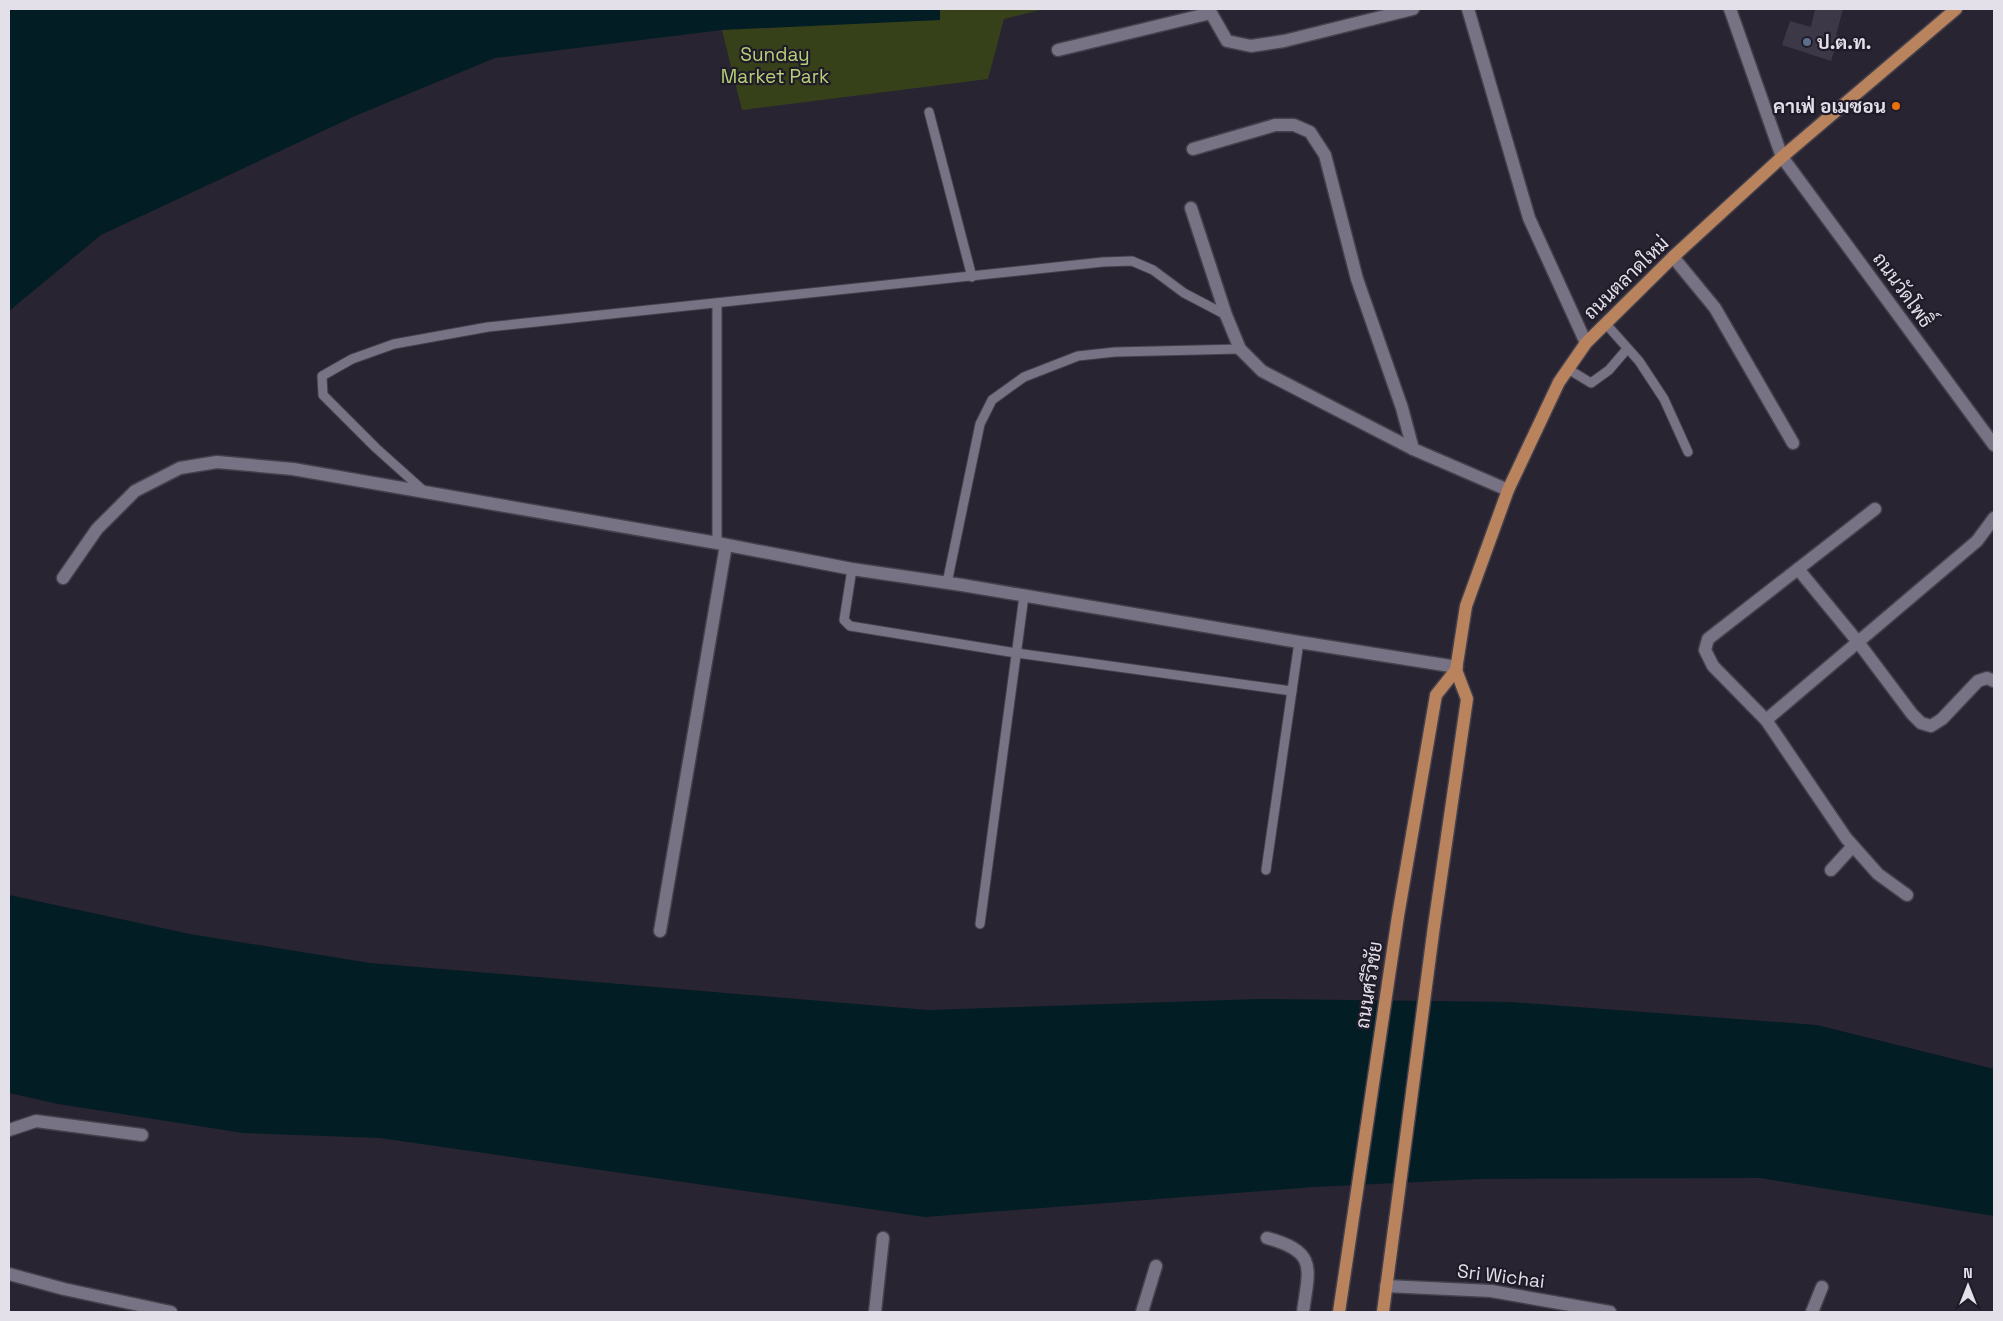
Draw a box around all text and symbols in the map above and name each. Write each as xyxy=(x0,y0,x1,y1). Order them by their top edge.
place label: ป.ต.ท. xyxy=(1817,30,1872,55)
marker: ป.ต.ท. xyxy=(1801,36,1813,48)
park label: Sunday Market Park xyxy=(721,42,829,89)
place label: คาเฟ่ อเมซอน xyxy=(1773,94,1886,119)
marker: คาเฟ่ อเมซอน xyxy=(1890,100,1902,112)
street label: ถนนตลาดใหม่ xyxy=(1578,231,1674,325)
street label: ถนนวัดโพธิ์ xyxy=(1867,244,1944,333)
street label: ถนนศรีวิชัย xyxy=(1350,940,1388,1030)
street label: Sri Wichai xyxy=(1456,1258,1546,1294)
north arrow xyxy=(1943,1261,1993,1311)
text: N xyxy=(1963,1264,1973,1282)

